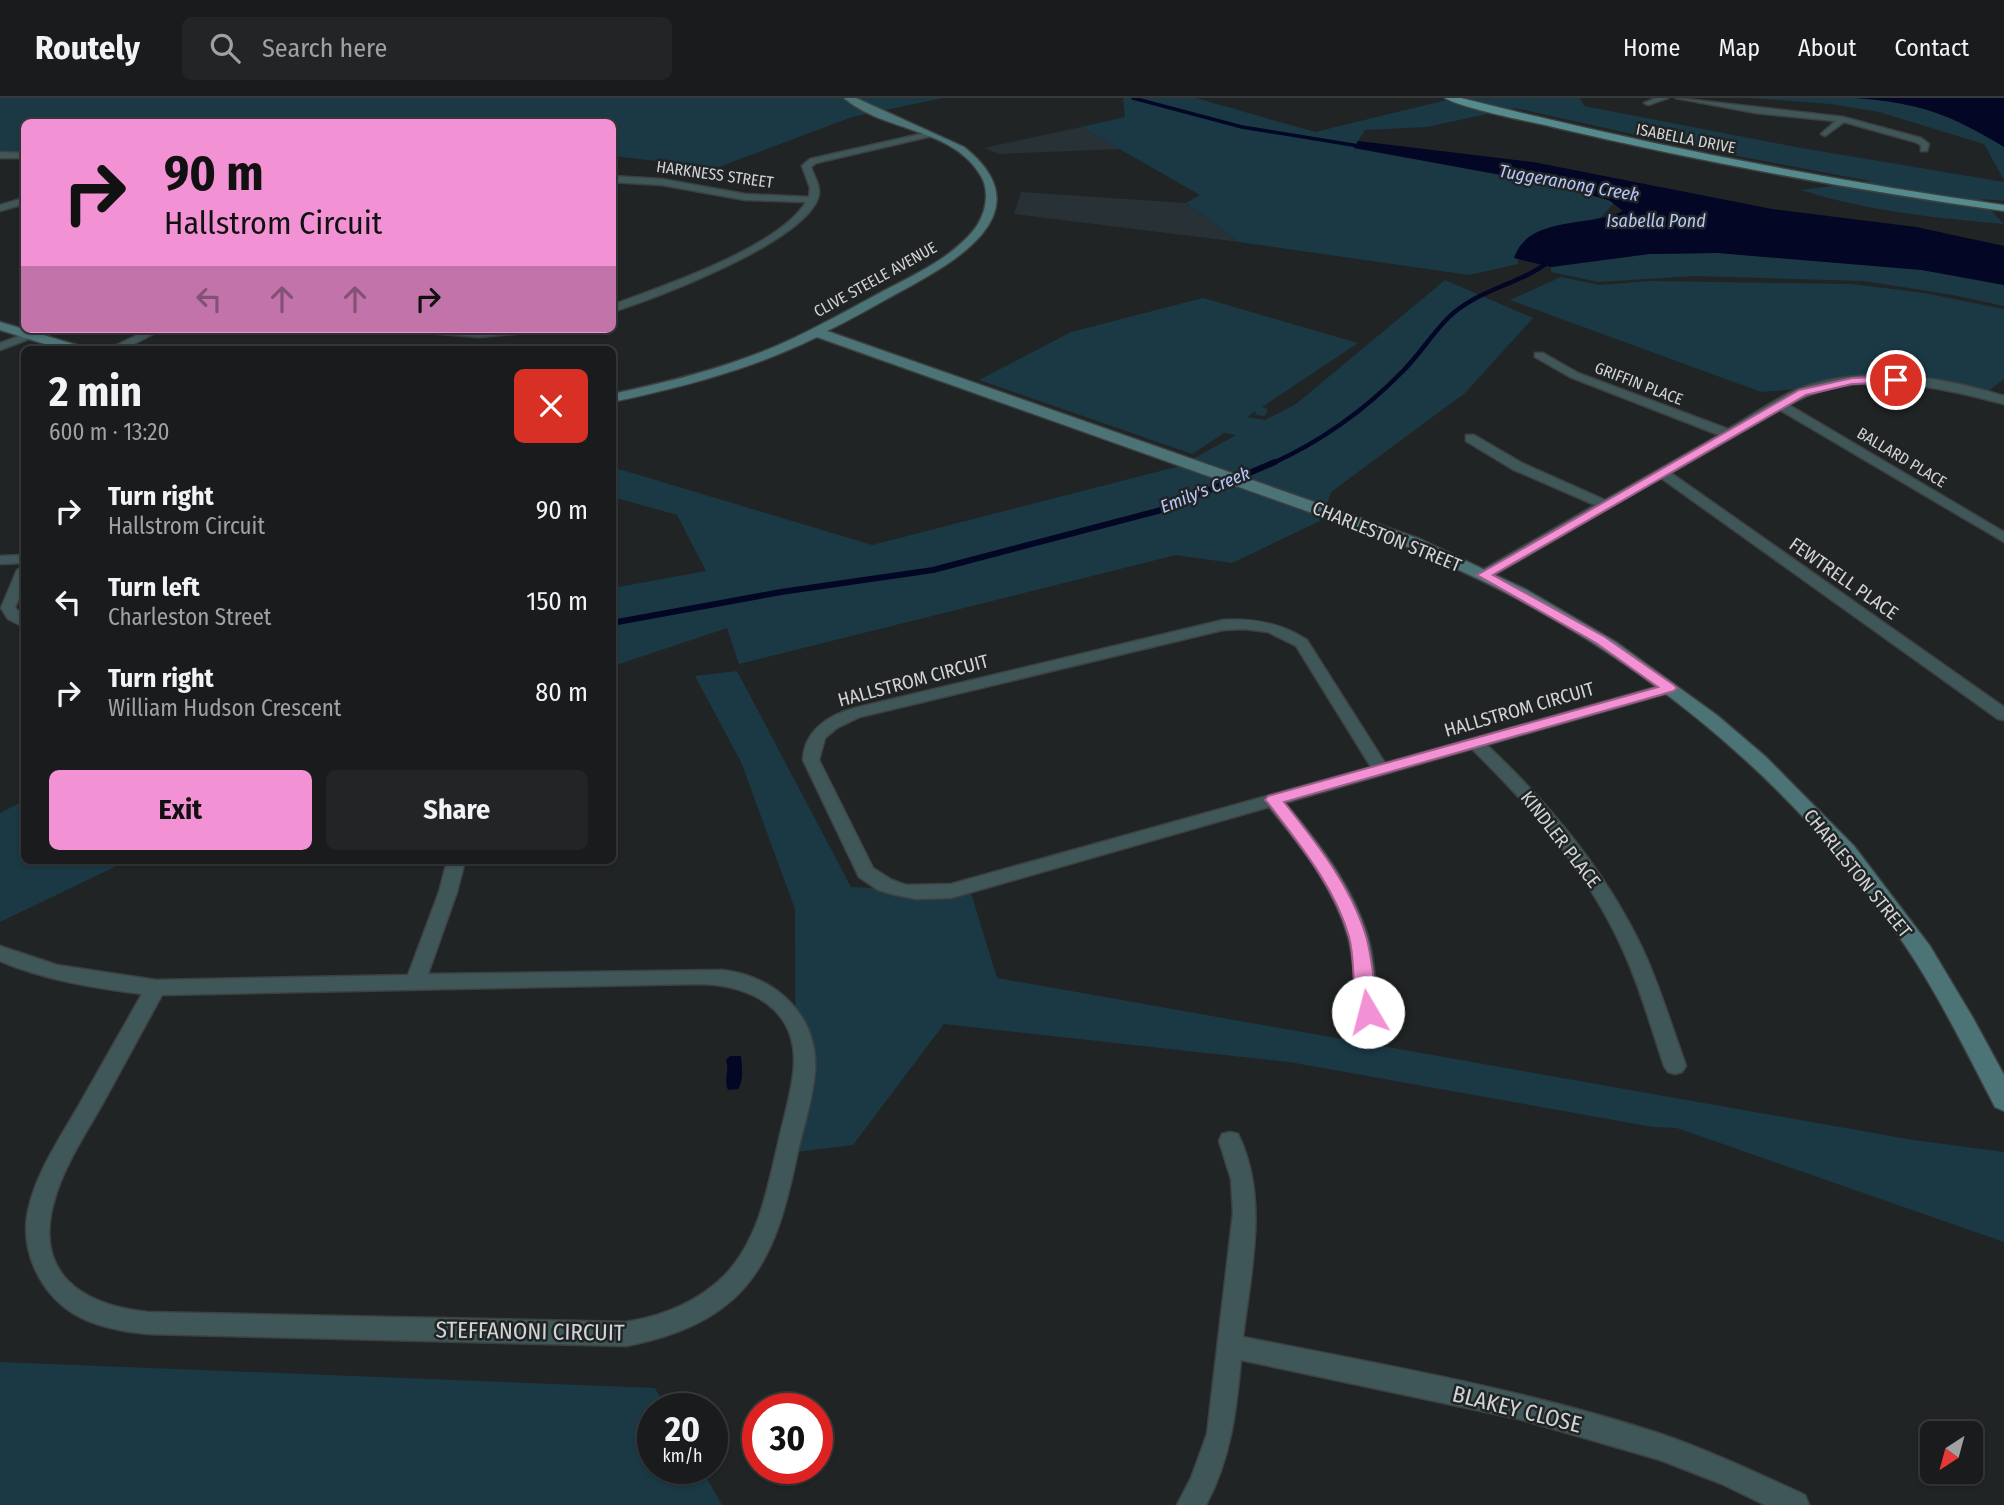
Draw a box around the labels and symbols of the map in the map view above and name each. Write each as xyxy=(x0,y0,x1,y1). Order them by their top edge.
street label: ISABELLA DRIVE xyxy=(1635,120,1737,157)
street label: HARKNESS STREET xyxy=(655,157,775,192)
water label: Tuggeranong Creek xyxy=(1497,160,1641,206)
water label: Isabella Pond xyxy=(1606,210,1706,232)
street label: CLIVE STEELE AVENUE xyxy=(810,238,940,321)
pin xyxy=(1866,350,1926,410)
street label: GRIFFIN PLACE xyxy=(1592,358,1686,409)
street label: BALLARD PLACE xyxy=(1854,423,1950,492)
water label: Emily's Creek xyxy=(1157,462,1253,518)
street label: CHARLESTON STREET xyxy=(1309,496,1465,577)
street label: FEWTRELL PLACE xyxy=(1785,532,1903,624)
street label: HALLSTROM CIRCUIT xyxy=(835,649,991,712)
street label: HALLSTROM CIRCUIT xyxy=(1441,677,1597,742)
street label: KINDLER PLACE xyxy=(1516,786,1606,892)
street label: CHARLESTON STREET xyxy=(1799,804,1917,942)
position arrow xyxy=(1331,975,1405,1049)
street label: STEFFANONI CIRCUIT xyxy=(435,1315,625,1347)
street label: BLAKEY CLOSE xyxy=(1450,1379,1584,1439)
speed limit sign: 30 xyxy=(742,1393,833,1484)
north arrow xyxy=(1920,1421,1983,1484)

